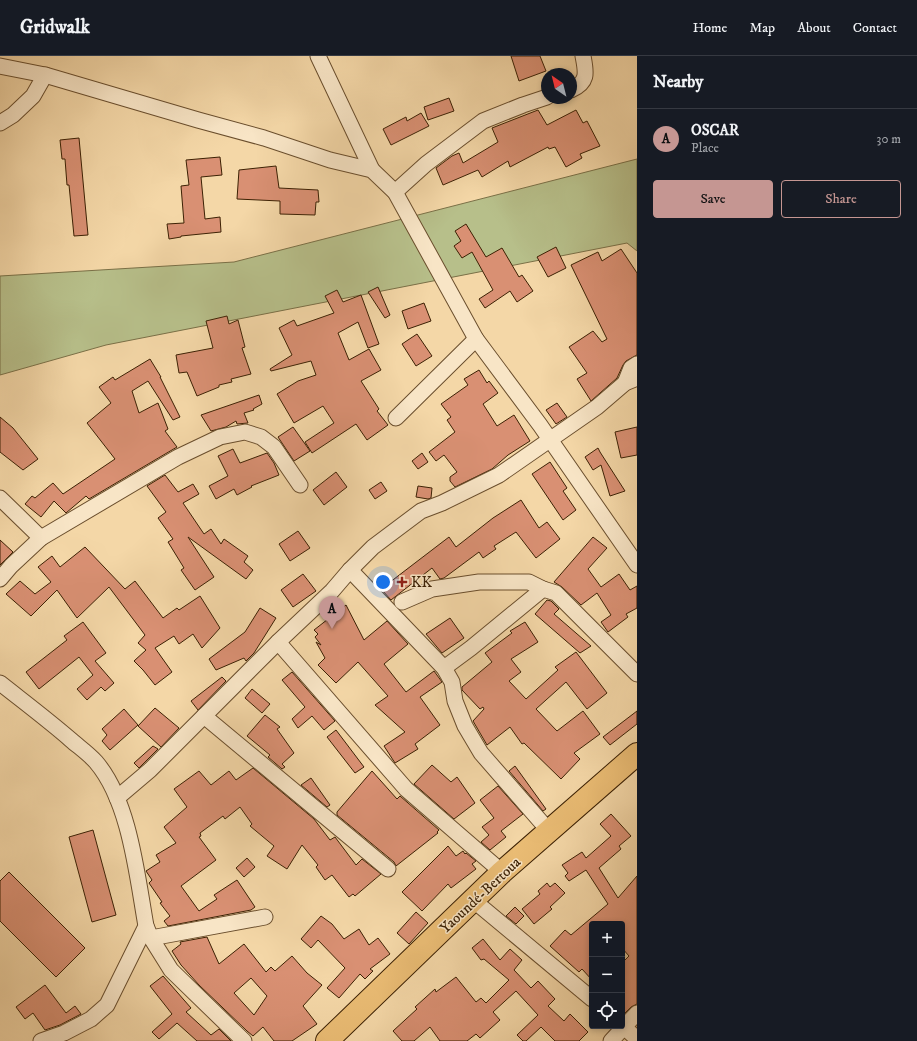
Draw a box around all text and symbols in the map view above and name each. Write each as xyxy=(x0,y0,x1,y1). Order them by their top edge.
text: Gridwalk xyxy=(20,16,90,39)
text: Home xyxy=(693,19,727,37)
text: Map xyxy=(749,19,775,37)
text: About xyxy=(797,19,831,37)
text: Contact xyxy=(853,19,897,37)
north arrow xyxy=(541,68,577,104)
text: Nearby xyxy=(653,71,703,93)
text: OSCAR xyxy=(691,121,739,140)
text: A xyxy=(662,131,670,147)
text: 30 m xyxy=(877,131,901,147)
text: Place xyxy=(691,140,719,156)
button: Save xyxy=(653,180,773,218)
button: Share xyxy=(781,180,901,218)
your location xyxy=(373,572,393,592)
place label: KK xyxy=(411,573,433,592)
marker: KK xyxy=(396,576,408,588)
pin: A xyxy=(319,596,345,629)
street label: Yaoundé-Bertoua xyxy=(436,853,525,938)
map controls xyxy=(589,921,625,1029)
button: + xyxy=(589,921,625,957)
button: − xyxy=(589,957,625,993)
button: locate xyxy=(589,993,625,1029)

